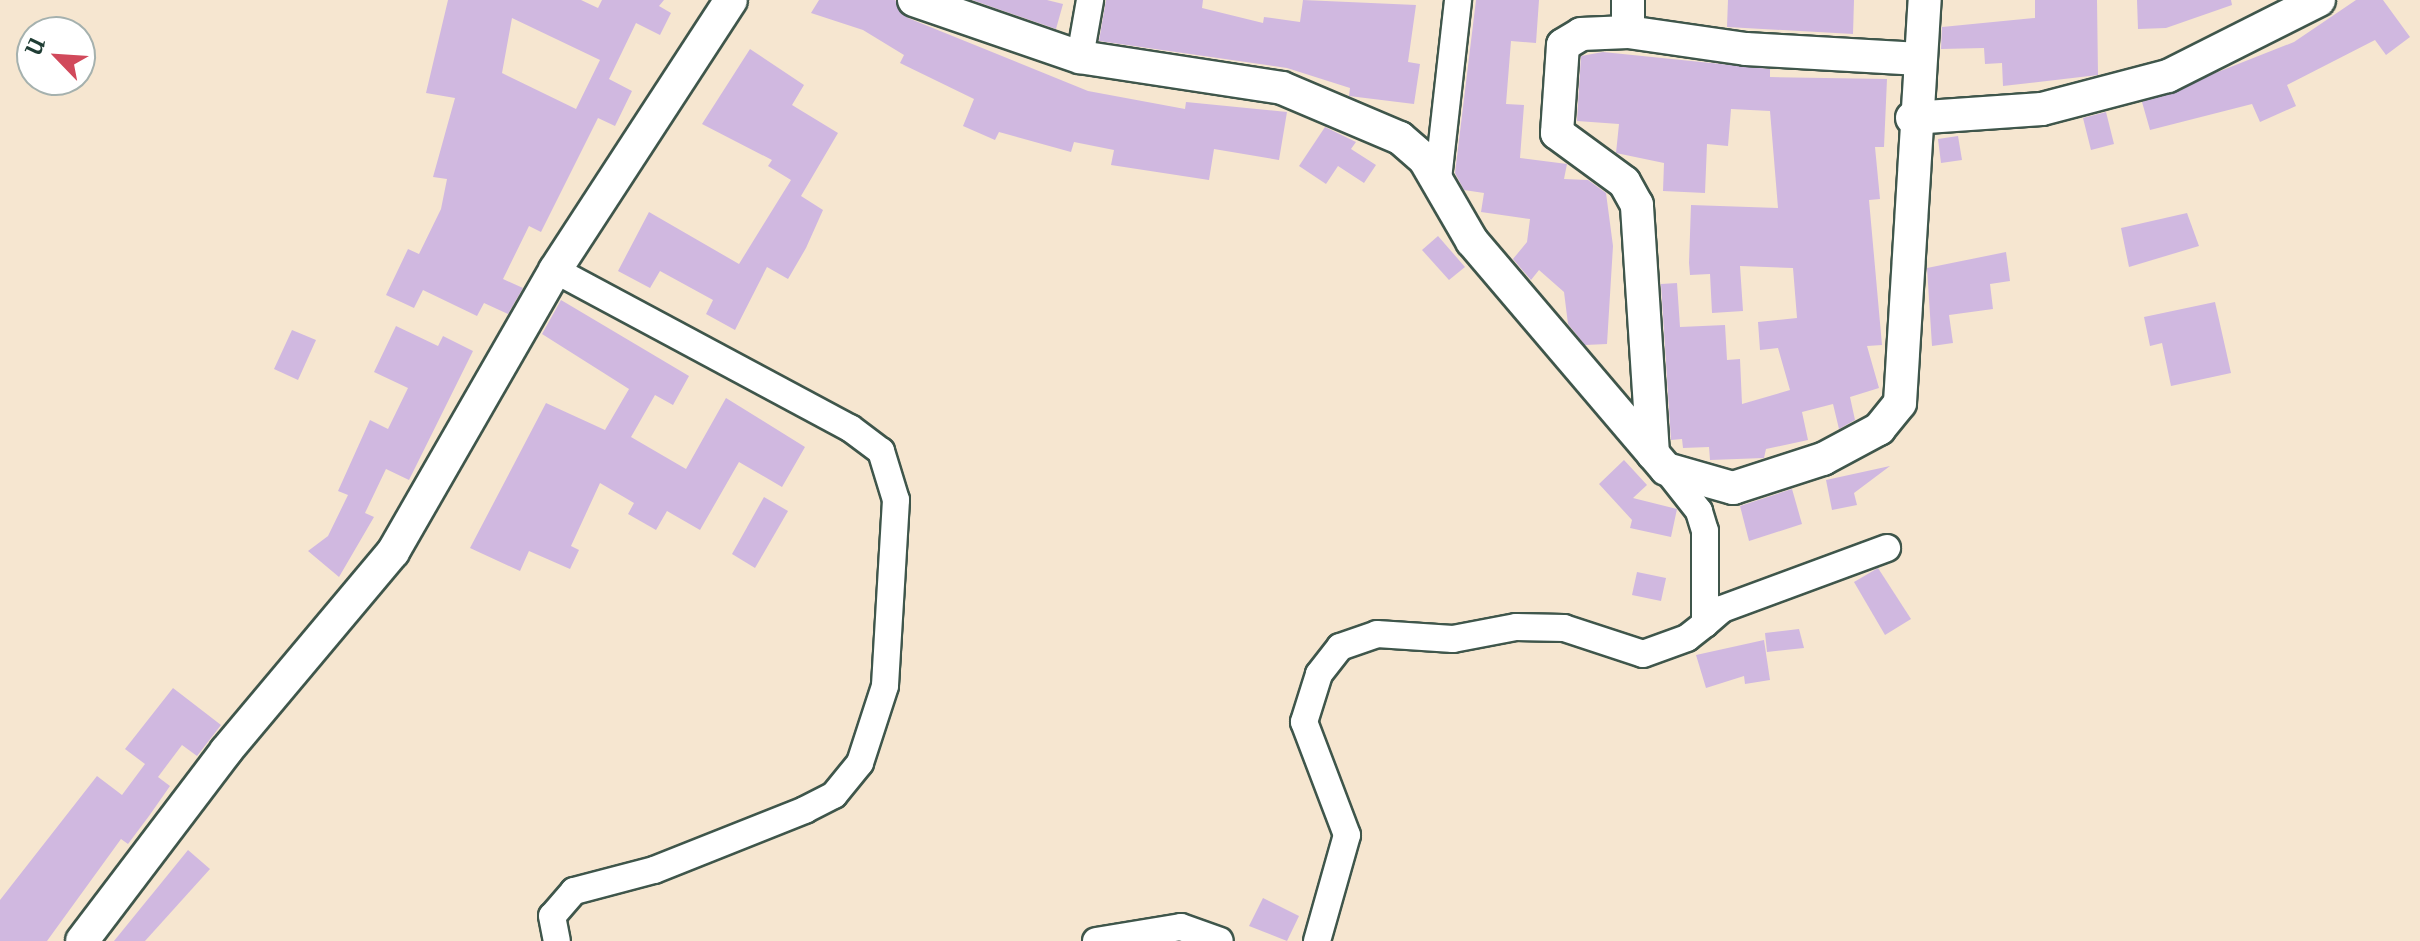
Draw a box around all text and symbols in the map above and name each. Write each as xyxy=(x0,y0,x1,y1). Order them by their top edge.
north arrow xyxy=(16,16,96,96)
text: U xyxy=(21,33,51,60)

